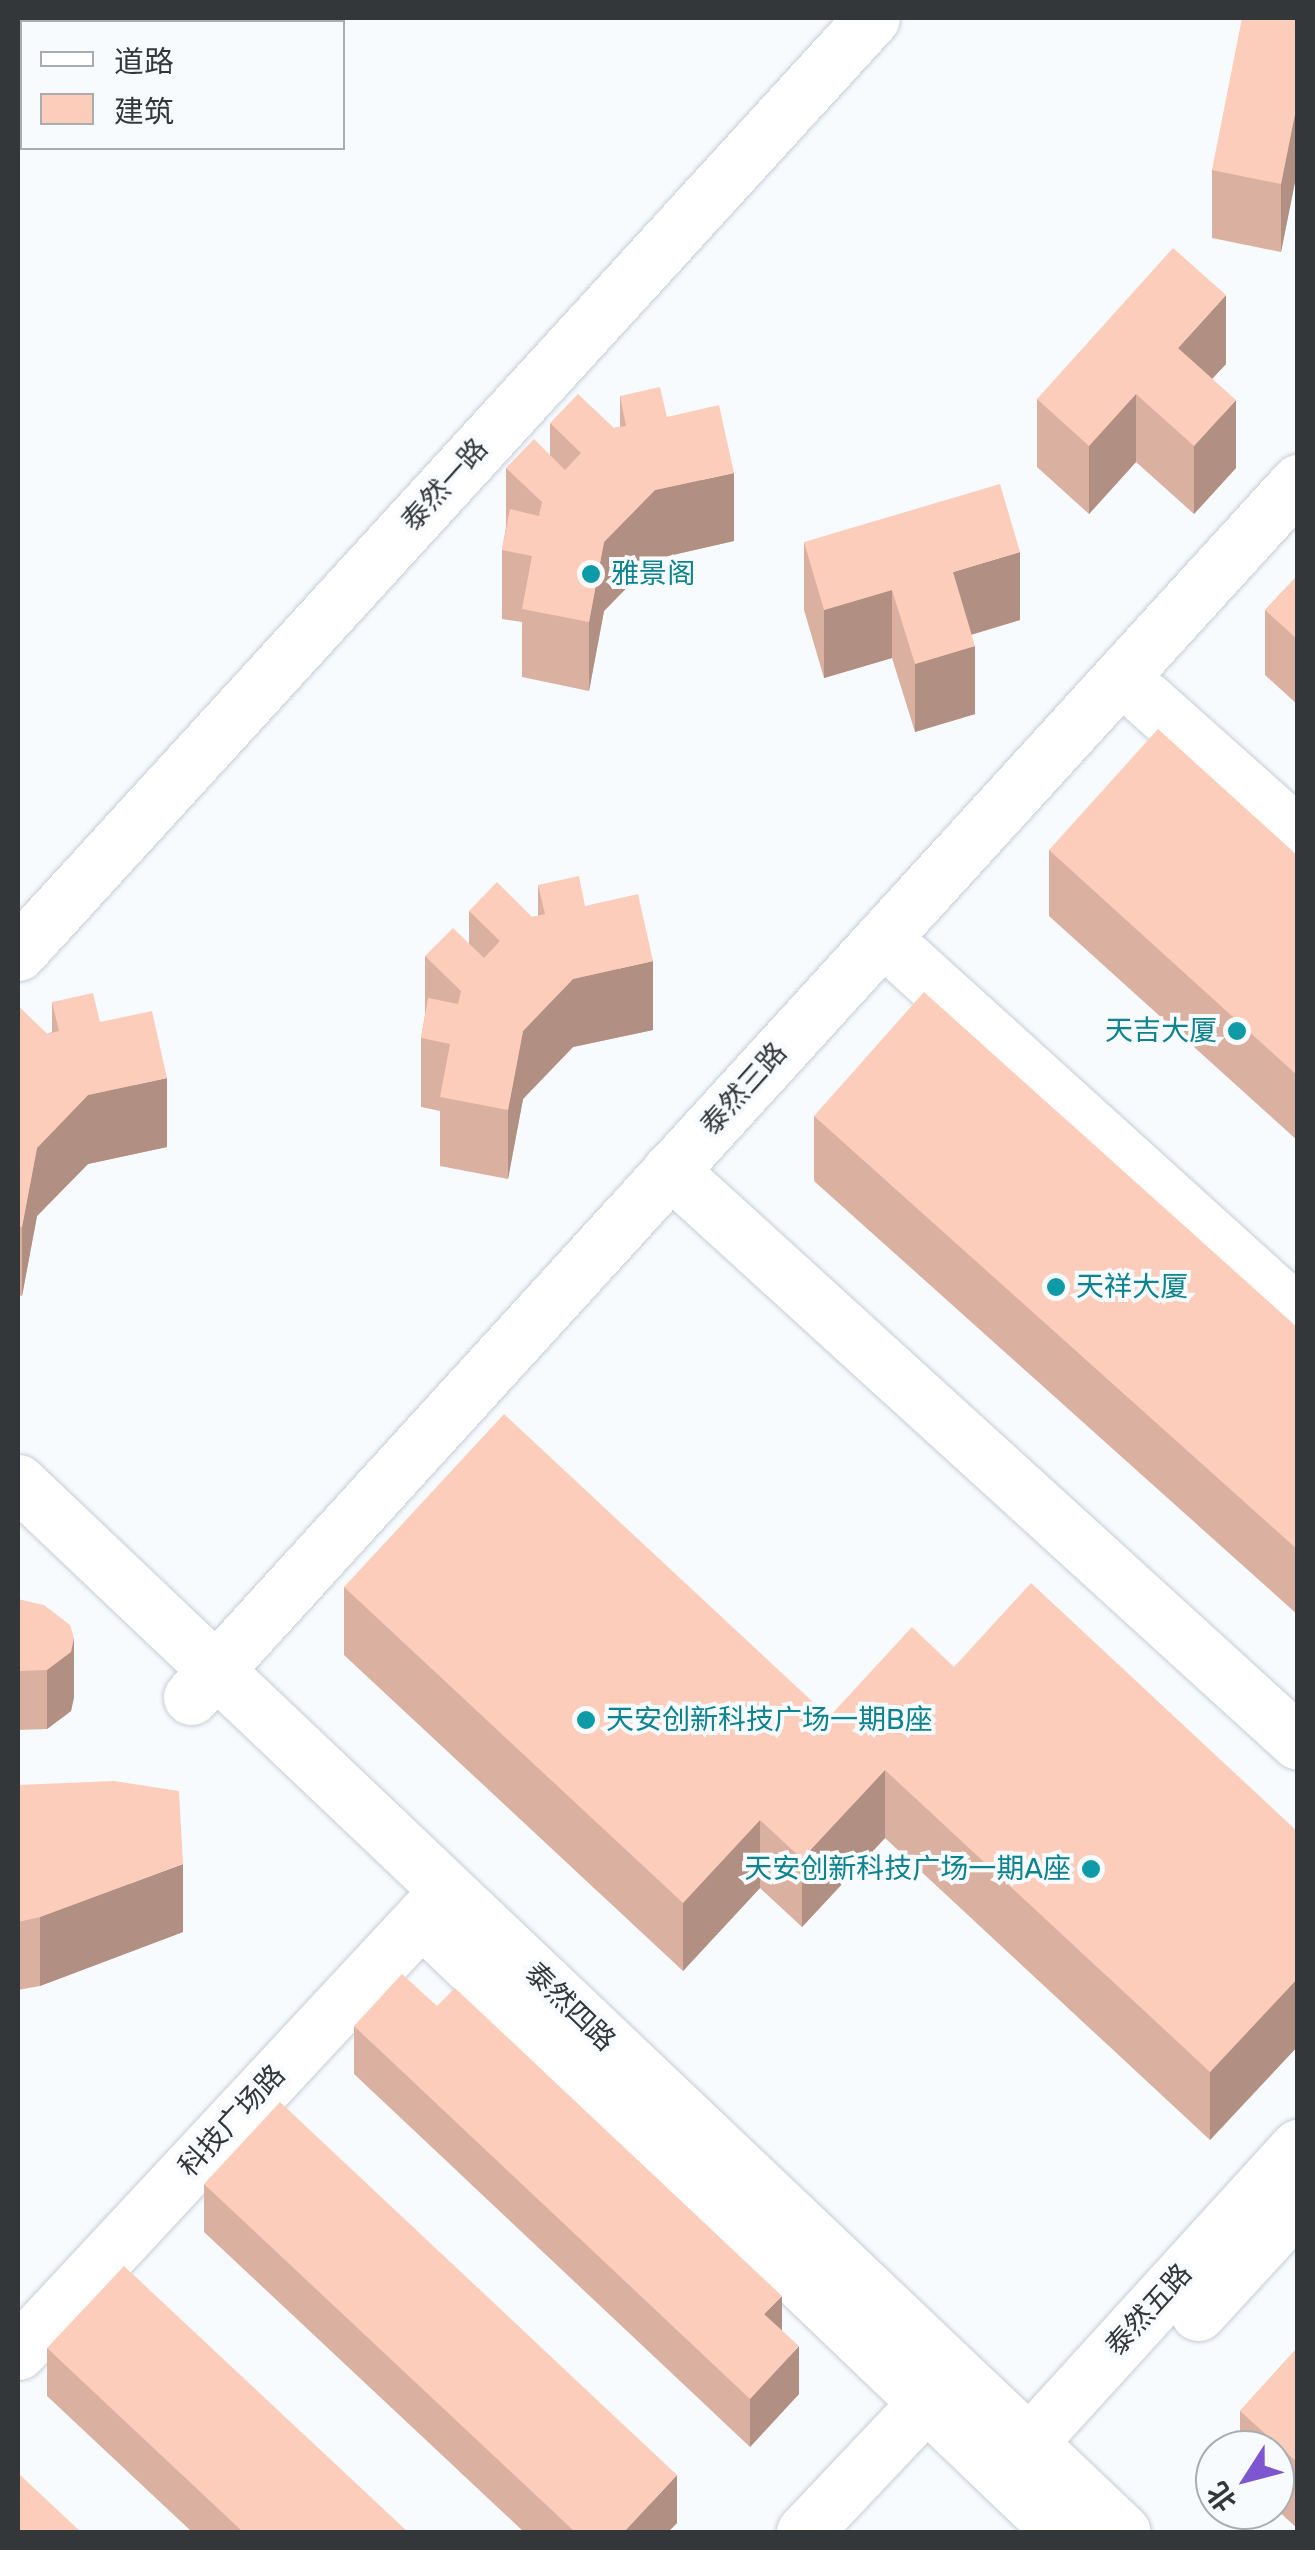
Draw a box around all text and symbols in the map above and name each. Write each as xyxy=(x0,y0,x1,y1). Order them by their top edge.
legend xyxy=(20,20,345,150)
text: 道路 xyxy=(114,44,174,80)
text: 建筑 xyxy=(114,94,174,130)
street label: 泰然一路 xyxy=(395,432,495,538)
place label: 雅景阁 xyxy=(611,557,695,591)
marker: 雅景阁 xyxy=(580,563,602,585)
place label: 天吉大厦 xyxy=(1105,1014,1217,1048)
marker: 天吉大厦 xyxy=(1226,1020,1248,1042)
street label: 泰然三路 xyxy=(694,1036,794,1142)
place label: 天祥大厦 xyxy=(1076,1270,1188,1304)
marker: 天祥大厦 xyxy=(1045,1276,1067,1298)
place label: 天安创新科技广场一期B座 xyxy=(606,1703,933,1737)
marker: 天安创新科技广场一期B座 xyxy=(575,1709,597,1731)
place label: 天安创新科技广场一期A座 xyxy=(744,1852,1071,1886)
marker: 天安创新科技广场一期A座 xyxy=(1080,1858,1102,1880)
street label: 泰然四路 xyxy=(518,1956,622,2058)
street label: 科技广场路 xyxy=(172,2058,292,2184)
street label: 泰然五路 xyxy=(1099,2257,1199,2363)
north arrow xyxy=(1195,2430,1295,2530)
text: 北 xyxy=(1200,2476,1244,2518)

